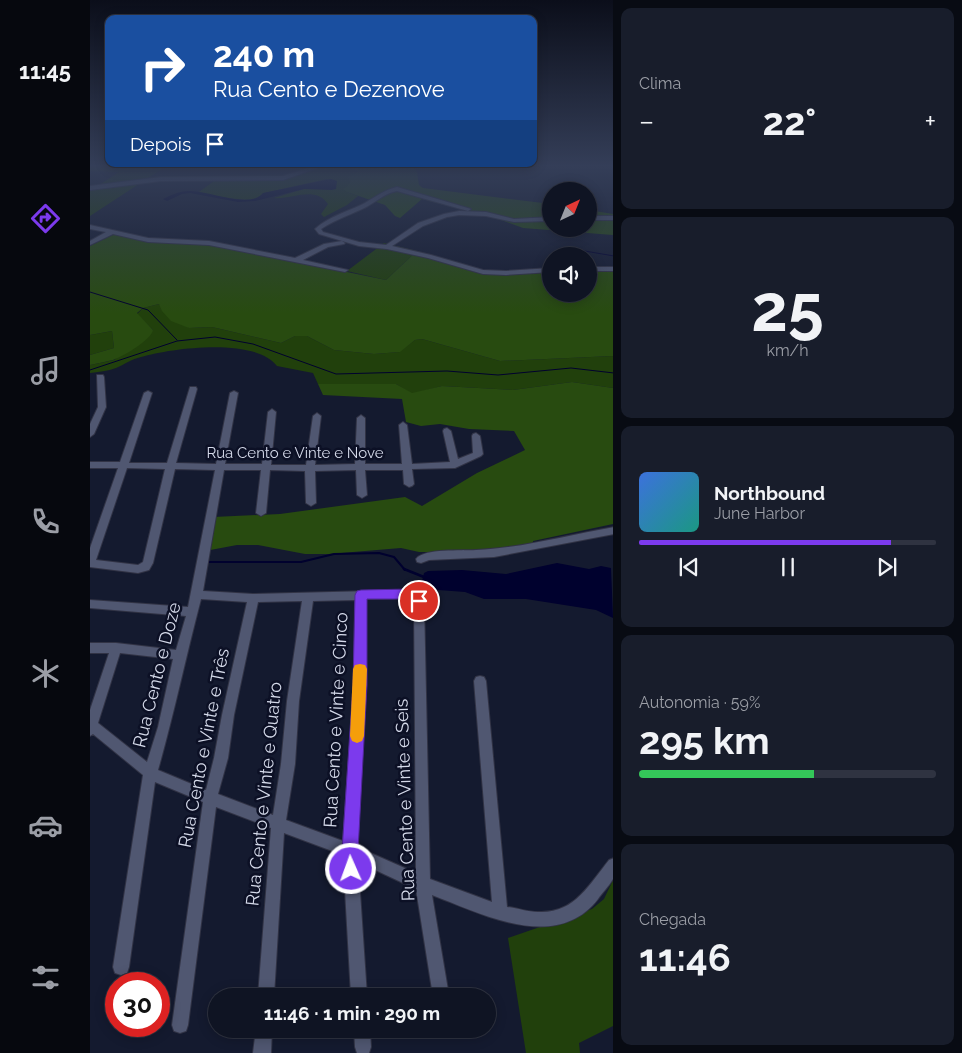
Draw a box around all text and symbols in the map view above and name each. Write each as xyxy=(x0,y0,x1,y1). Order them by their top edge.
text: 240 m xyxy=(213,34,315,75)
icon: right xyxy=(130,35,195,100)
text: 11:45 xyxy=(19,58,71,84)
text: Clima xyxy=(639,74,681,93)
text: Rua Cento e Dezenove xyxy=(213,76,445,102)
text: 22° xyxy=(763,99,816,144)
text: − xyxy=(639,105,654,138)
text: + xyxy=(924,105,936,138)
icon: arrive xyxy=(201,130,229,158)
text: Depois xyxy=(130,133,191,155)
north arrow xyxy=(542,182,598,238)
map controls xyxy=(542,182,597,302)
icon: directions xyxy=(28,201,63,236)
button: sound xyxy=(542,247,597,302)
text: 25 xyxy=(751,270,824,346)
text: km/h xyxy=(766,341,809,360)
icon: music xyxy=(28,353,63,388)
street label: Rua Cento e Vinte e Nove xyxy=(206,444,384,462)
text: Northbound xyxy=(714,482,825,504)
icon: phone xyxy=(28,504,63,539)
text: June Harbor xyxy=(714,504,805,523)
icon: previous xyxy=(675,553,703,581)
icon: pause xyxy=(774,553,802,581)
icon: next xyxy=(873,553,901,581)
pin xyxy=(398,580,440,622)
icon: arrive xyxy=(405,587,433,615)
street label: Rua Cento e Doze xyxy=(128,600,185,750)
street label: Rua Cento e Vinte e Cinco xyxy=(319,611,352,828)
street label: Rua Cento e Vinte e Três xyxy=(174,646,233,849)
icon: climate xyxy=(28,656,63,691)
street label: Rua Cento e Vinte e Quatro xyxy=(241,681,286,907)
text: Autonomia · 59% xyxy=(639,693,760,712)
street label: Rua Cento e Vinte e Seis xyxy=(390,698,419,902)
text: 295 km xyxy=(639,718,770,763)
icon: car xyxy=(28,808,63,843)
position arrow xyxy=(324,842,376,894)
text: Chegada xyxy=(639,910,706,929)
text: 11:46 xyxy=(639,935,731,980)
icon: filters xyxy=(28,960,63,995)
speed limit sign: 30 xyxy=(105,972,170,1037)
text: 11:46 · 1 min · 290 m xyxy=(264,1002,440,1024)

